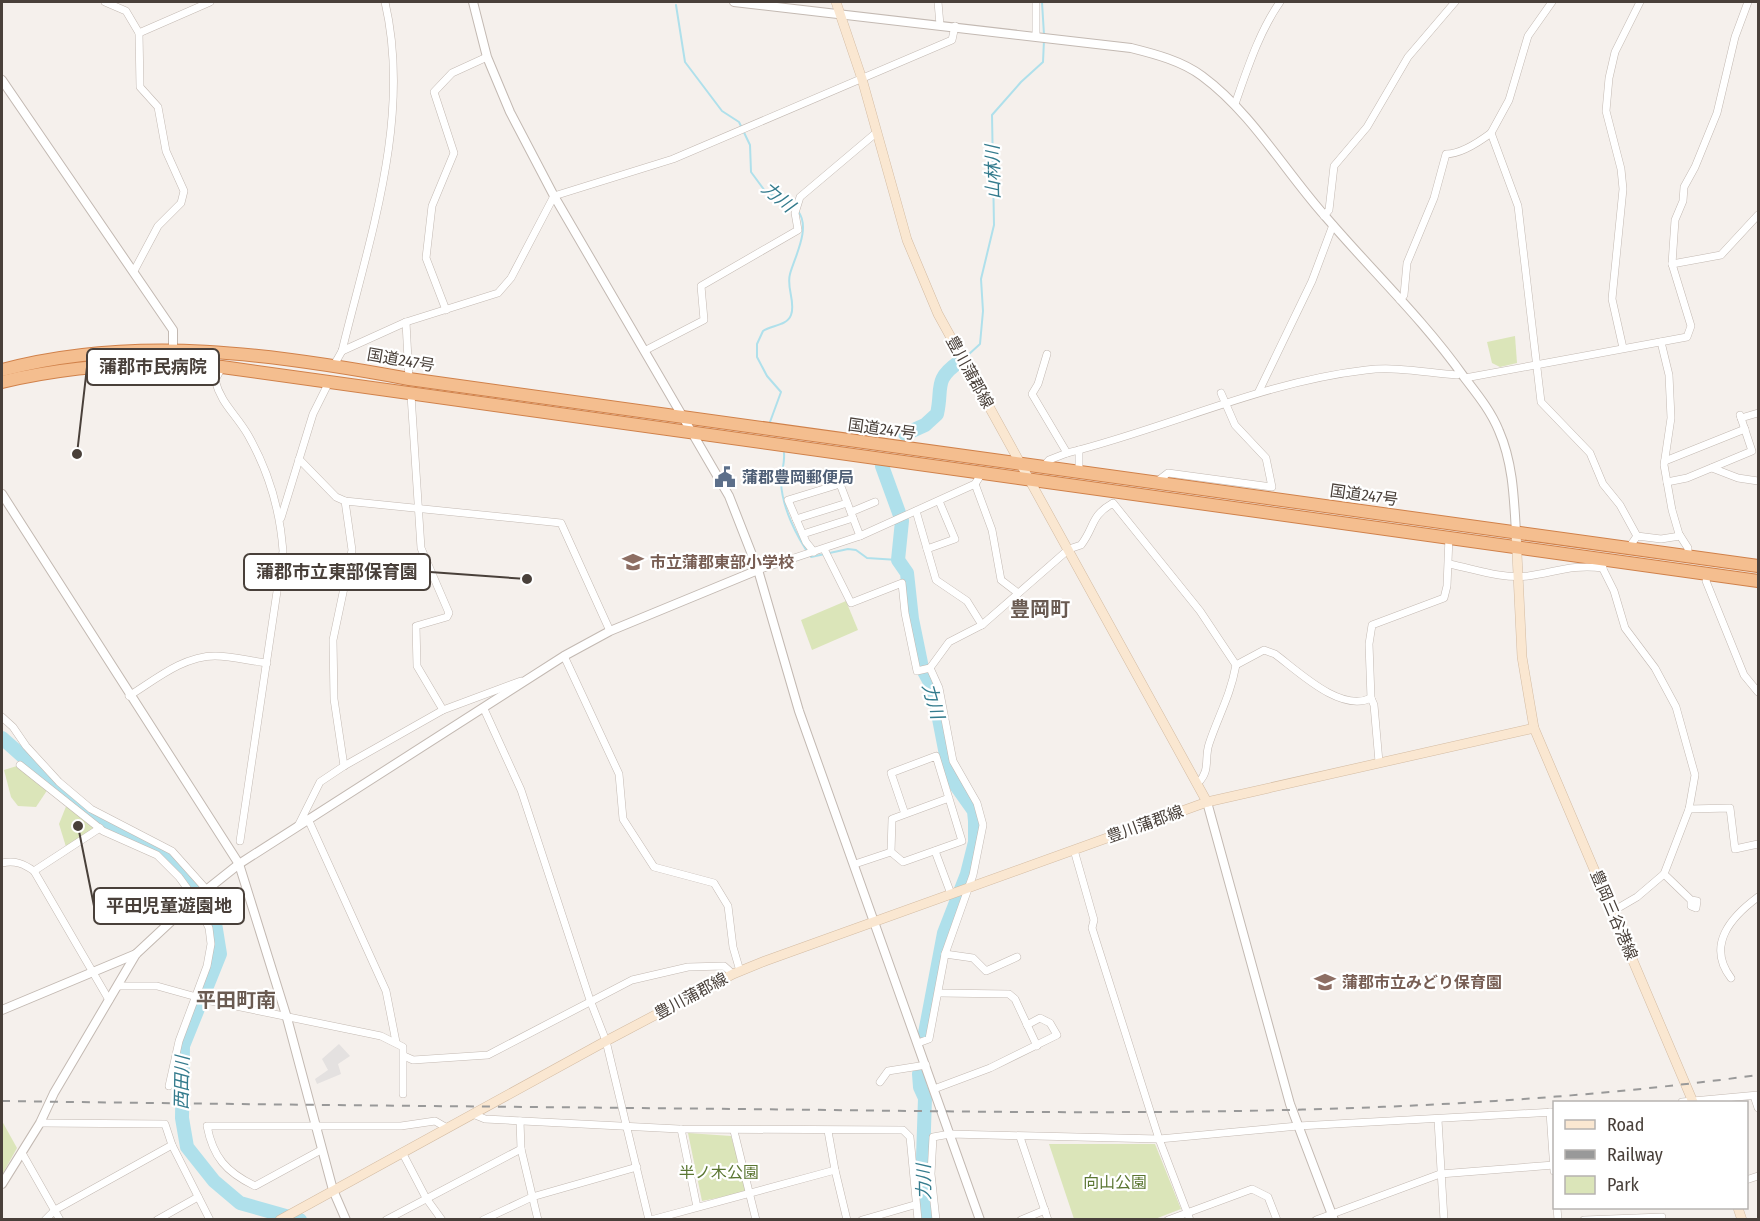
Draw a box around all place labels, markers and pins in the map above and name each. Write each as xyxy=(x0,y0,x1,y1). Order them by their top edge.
callout: 蒲郡市民病院 xyxy=(87,349,219,385)
public building icon: 蒲郡豊岡郵便局 xyxy=(713,465,737,489)
place label: 蒲郡豊岡郵便局 xyxy=(742,468,854,487)
school or university icon: 市立蒲郡東部小学校 xyxy=(621,550,645,574)
place label: 市立蒲郡東部小学校 xyxy=(650,553,794,572)
callout: 蒲郡市立東部保育園 xyxy=(244,554,430,590)
callout: 平田児童遊園地 xyxy=(94,888,244,924)
school or university icon: 蒲郡市立みどり保育園 xyxy=(1313,970,1337,994)
place label: 蒲郡市立みどり保育園 xyxy=(1342,973,1502,992)

